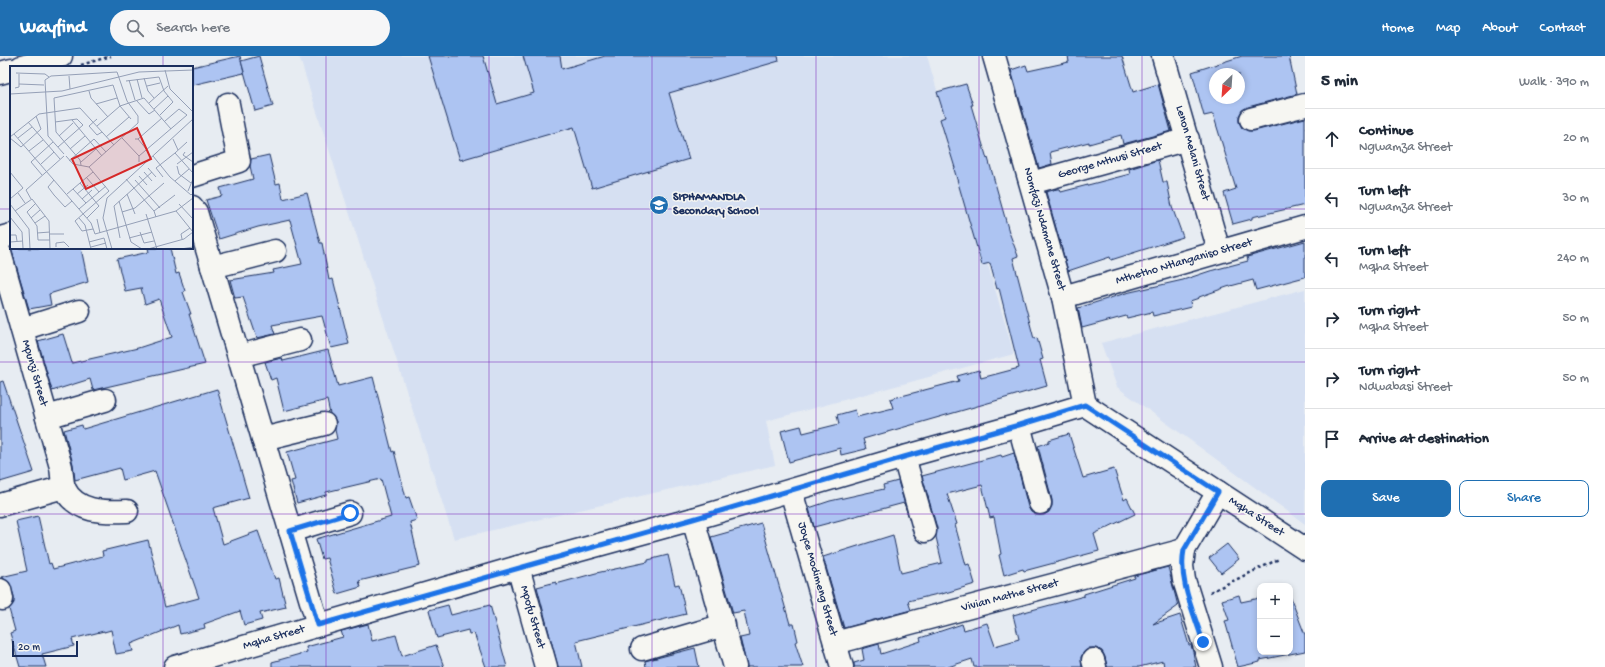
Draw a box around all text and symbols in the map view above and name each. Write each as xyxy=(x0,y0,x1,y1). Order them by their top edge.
search box xyxy=(110,10,390,46)
text: Wayfind xyxy=(20,17,86,40)
icon: search xyxy=(124,17,146,39)
text: Search here xyxy=(156,19,230,37)
text: Home xyxy=(1382,20,1414,37)
text: Map xyxy=(1436,20,1460,37)
text: About xyxy=(1482,20,1518,37)
text: Contact xyxy=(1540,20,1585,37)
inset map xyxy=(10,66,193,249)
north arrow xyxy=(1209,68,1245,104)
text: 5 min xyxy=(1321,72,1358,92)
text: Walk · 390 m xyxy=(1519,75,1589,90)
street label: Lenon Melani Street xyxy=(1172,104,1213,203)
text: Continue xyxy=(1359,122,1413,140)
icon: ahead xyxy=(1321,128,1343,150)
text: 20 m xyxy=(1563,131,1589,146)
street label: George Mthusi Street xyxy=(1057,139,1165,183)
text: Ngwamza Street xyxy=(1359,140,1452,155)
street label: Nomfazi Ndamane Street xyxy=(1020,166,1069,293)
text: Turn left xyxy=(1359,182,1410,200)
icon: left xyxy=(1321,188,1343,210)
place label: SIPHAMANDLA Secondary School xyxy=(673,191,759,219)
text: 30 m xyxy=(1563,191,1589,206)
school or university icon: SIPHAMANDLA Secondary School xyxy=(648,194,670,216)
text: Ngwamza Street xyxy=(1359,200,1452,215)
street label: Mthetho Ntlanganiso Street xyxy=(1114,235,1255,288)
text: Turn left xyxy=(1359,242,1410,260)
icon: left xyxy=(1321,248,1343,270)
text: 240 m xyxy=(1557,251,1589,266)
text: Mqha Street xyxy=(1359,260,1428,275)
text: Turn right xyxy=(1359,302,1419,320)
icon: right xyxy=(1321,308,1343,330)
text: 50 m xyxy=(1562,311,1589,326)
text: Mqha Street xyxy=(1359,320,1428,335)
street label: Mpunzi Street xyxy=(18,338,50,409)
text: Turn right xyxy=(1359,362,1419,380)
icon: right xyxy=(1321,368,1343,390)
text: 50 m xyxy=(1562,371,1589,386)
text: Ndwabasi Street xyxy=(1359,380,1452,395)
icon: arrive xyxy=(1321,428,1343,450)
text: Arrive at destination xyxy=(1359,430,1489,448)
button: Save xyxy=(1321,480,1451,517)
button: Share xyxy=(1459,480,1589,517)
street label: Mqha Street xyxy=(1226,494,1287,541)
route start xyxy=(341,504,359,522)
street label: Joyce Modimeng Street xyxy=(794,520,840,639)
street label: Vivian Mathe Street xyxy=(959,576,1061,616)
map controls xyxy=(1257,583,1293,655)
button: + xyxy=(1257,583,1293,619)
street label: Mpofu Street xyxy=(516,584,548,651)
button: − xyxy=(1257,619,1293,655)
street label: Mqha Street xyxy=(242,622,307,653)
route end xyxy=(1194,633,1212,651)
scale bar xyxy=(12,639,78,658)
text: 20 m xyxy=(18,642,40,654)

